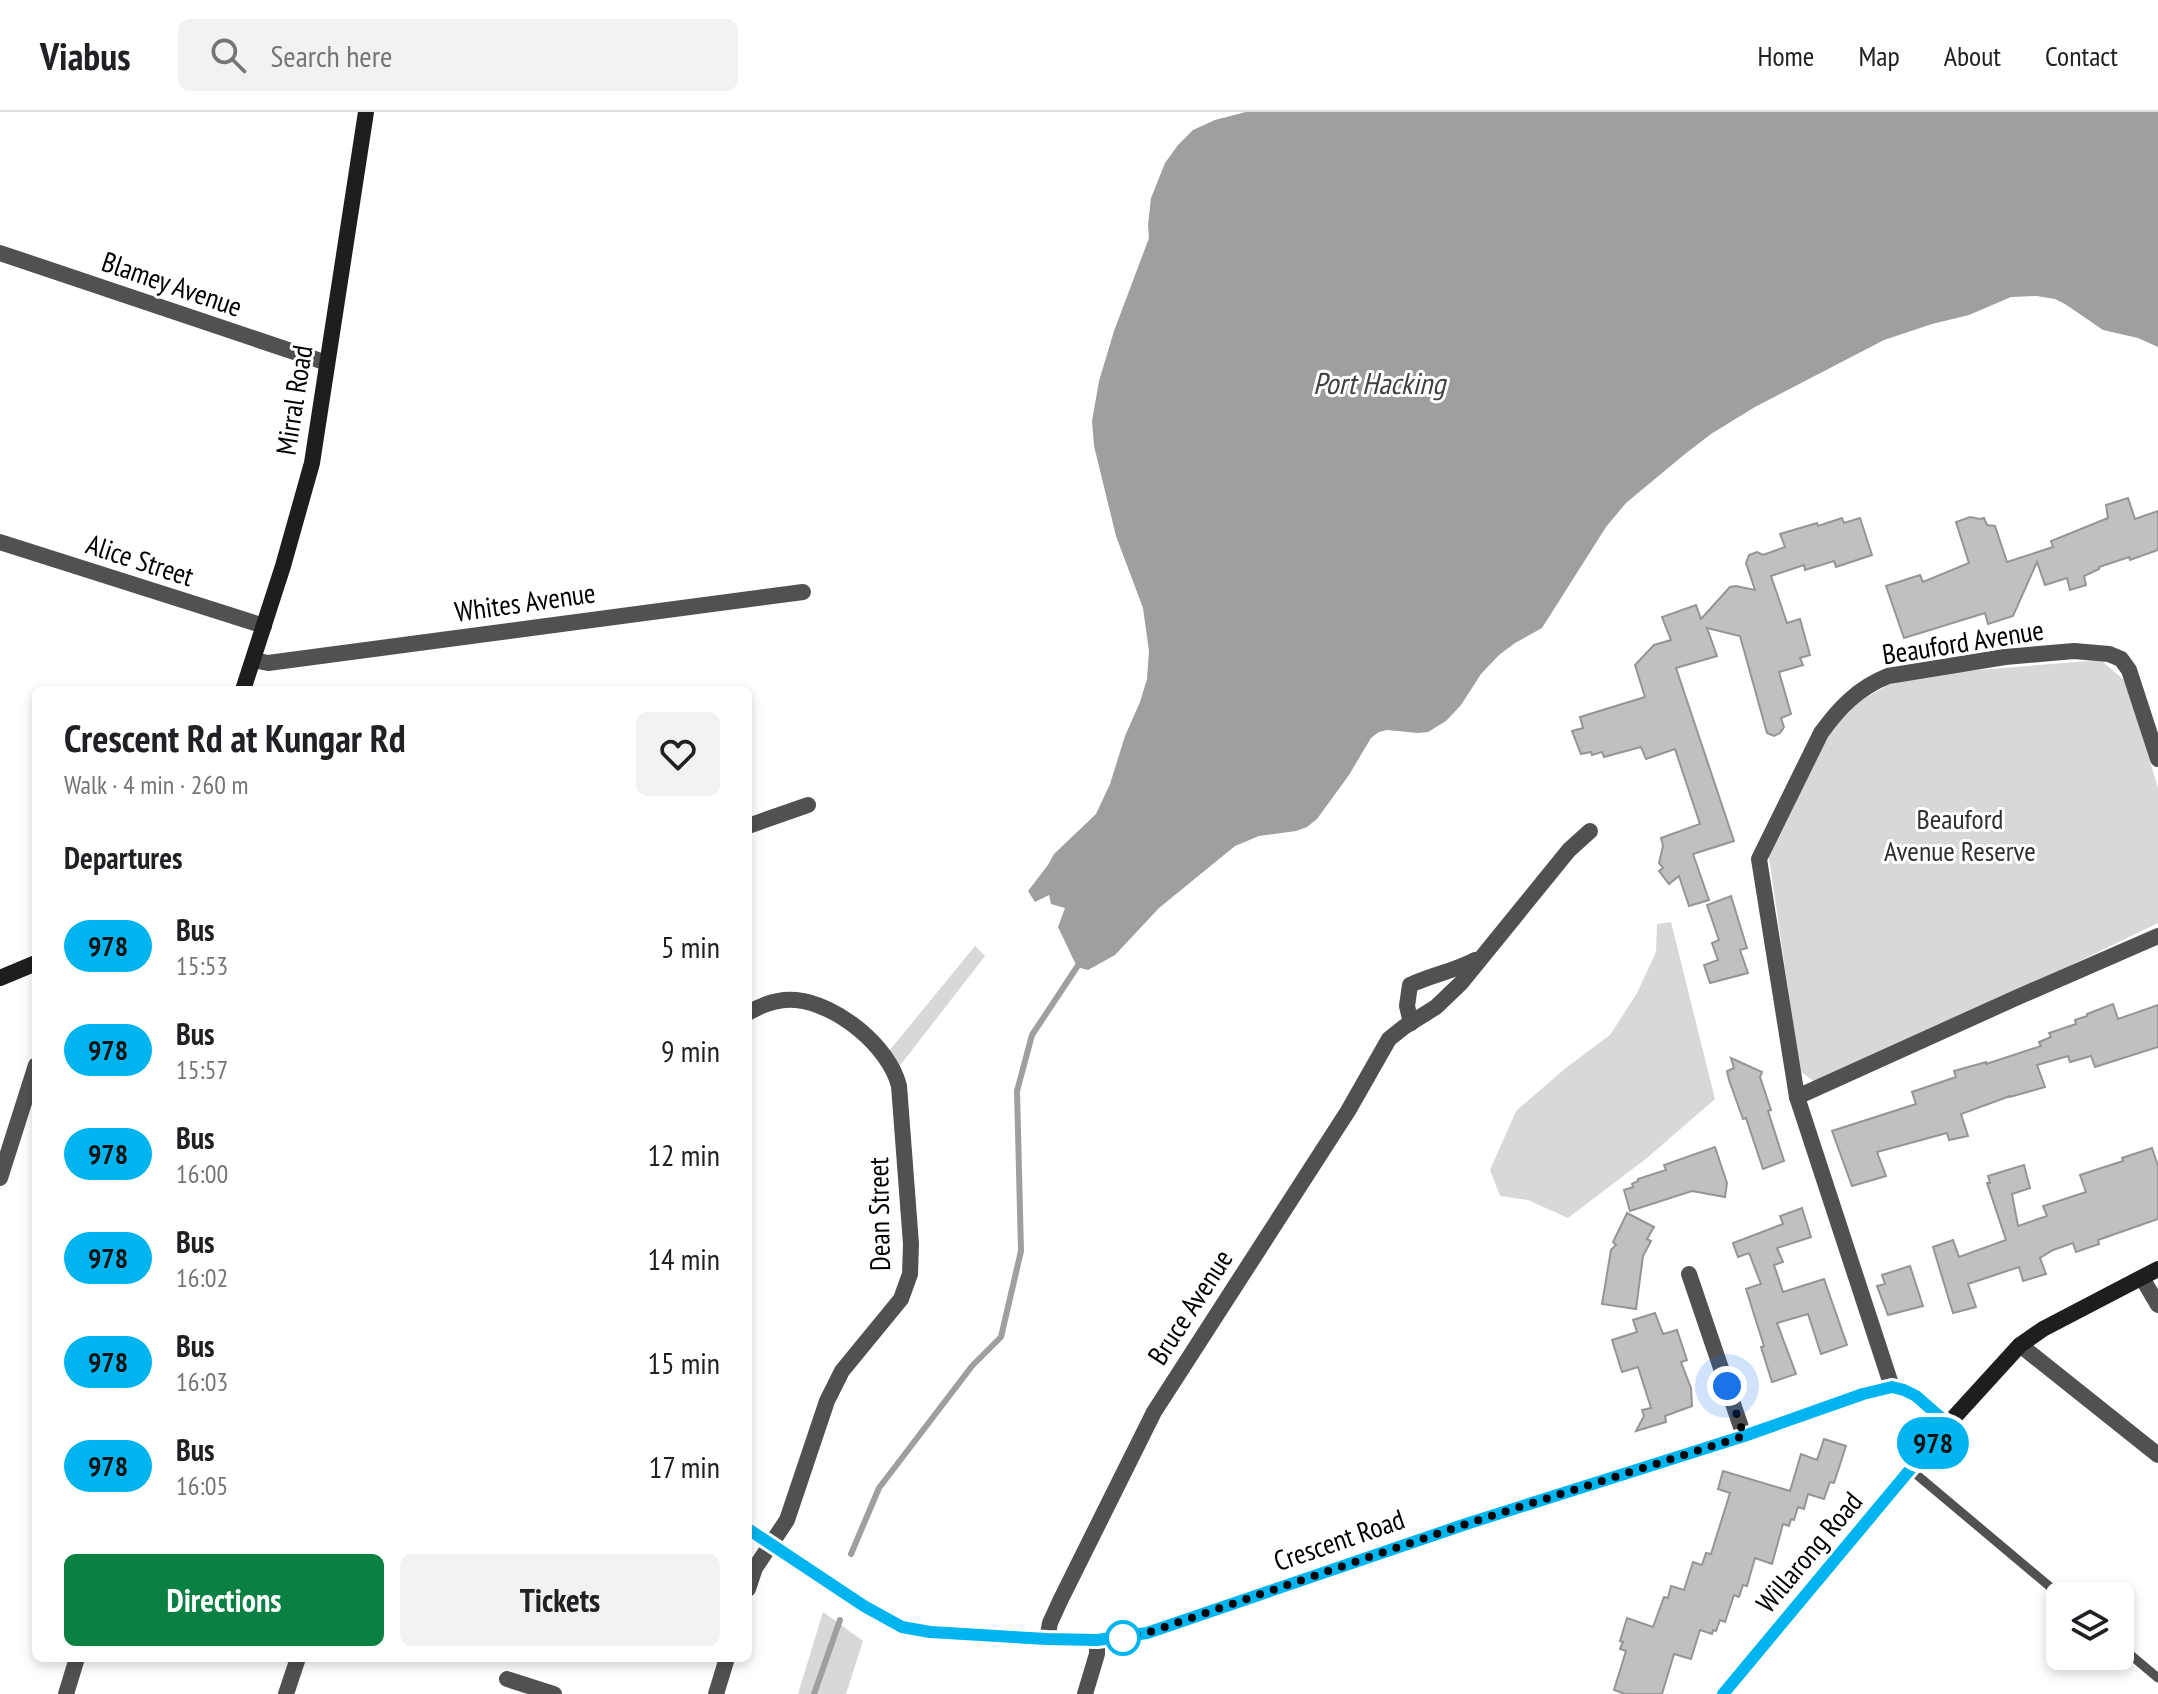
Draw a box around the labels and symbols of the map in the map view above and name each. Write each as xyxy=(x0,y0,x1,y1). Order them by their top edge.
street label: Blamey Avenue xyxy=(97,242,247,325)
street label: Mirral Road xyxy=(267,342,320,457)
water label: Port Hacking xyxy=(1313,363,1447,402)
street label: Alice Street xyxy=(82,525,199,594)
street label: Whites Avenue xyxy=(452,573,598,630)
street label: Beauford Avenue xyxy=(1880,610,2046,673)
park label: Beauford Avenue Reserve xyxy=(1884,800,2036,869)
street label: Dean Street xyxy=(859,1157,898,1271)
street label: Bruce Avenue xyxy=(1139,1242,1241,1371)
your location xyxy=(1707,1366,1747,1406)
line badge: 978 xyxy=(1887,1417,1979,1469)
street label: Willarong Road xyxy=(1747,1483,1870,1620)
street label: Crescent Road xyxy=(1269,1500,1409,1579)
unlabelled marker xyxy=(1106,1621,1140,1655)

